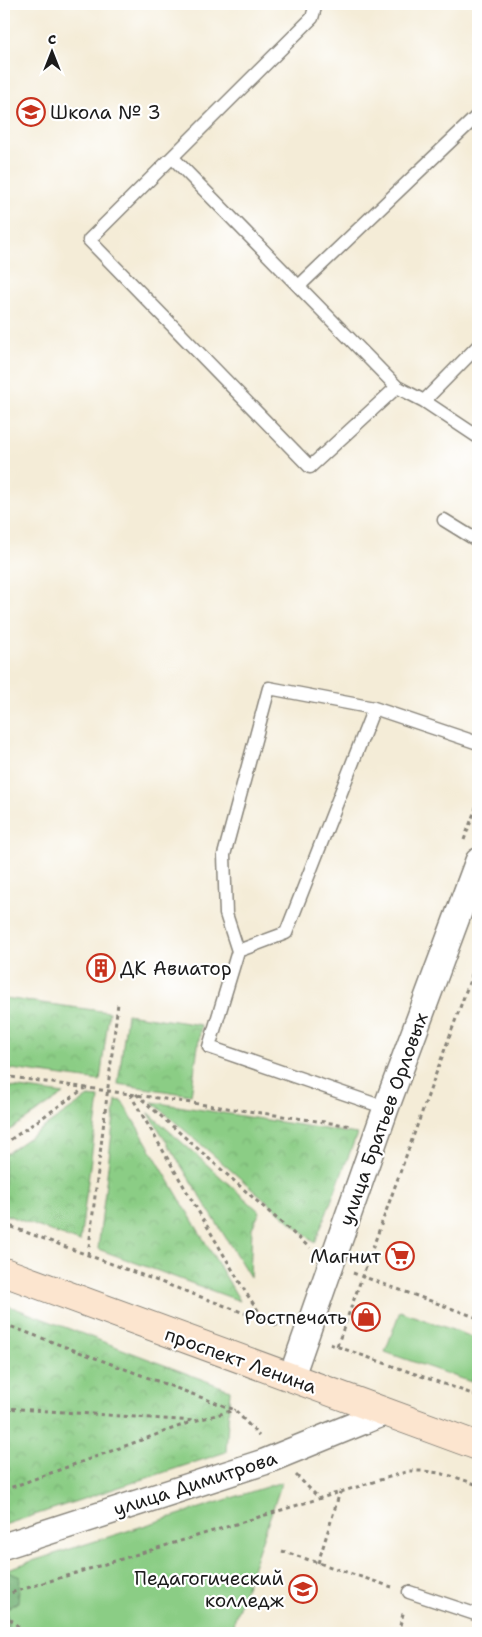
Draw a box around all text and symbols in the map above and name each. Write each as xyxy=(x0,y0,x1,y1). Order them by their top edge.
north arrow xyxy=(28,28,78,78)
text: С xyxy=(48,30,56,48)
school or university icon: Школа № 3 xyxy=(16,97,46,127)
place label: Школа № 3 xyxy=(50,100,161,125)
building icon: ДК Авиатор xyxy=(86,953,116,983)
place label: ДК Авиатор xyxy=(120,956,232,981)
street label: улица Братьев Орловых xyxy=(333,1009,434,1229)
supermarket icon: Магнит xyxy=(385,1241,415,1271)
place label: Магнит xyxy=(310,1244,381,1269)
shop icon: Ростпечать xyxy=(351,1302,381,1332)
place label: Ростпечать xyxy=(245,1305,347,1330)
street label: проспект Ленина xyxy=(162,1321,320,1400)
street label: улица Димитрова xyxy=(110,1445,280,1522)
place label: Педагогический колледж xyxy=(134,1566,284,1613)
school or university icon: Педагогический колледж xyxy=(288,1574,318,1604)

